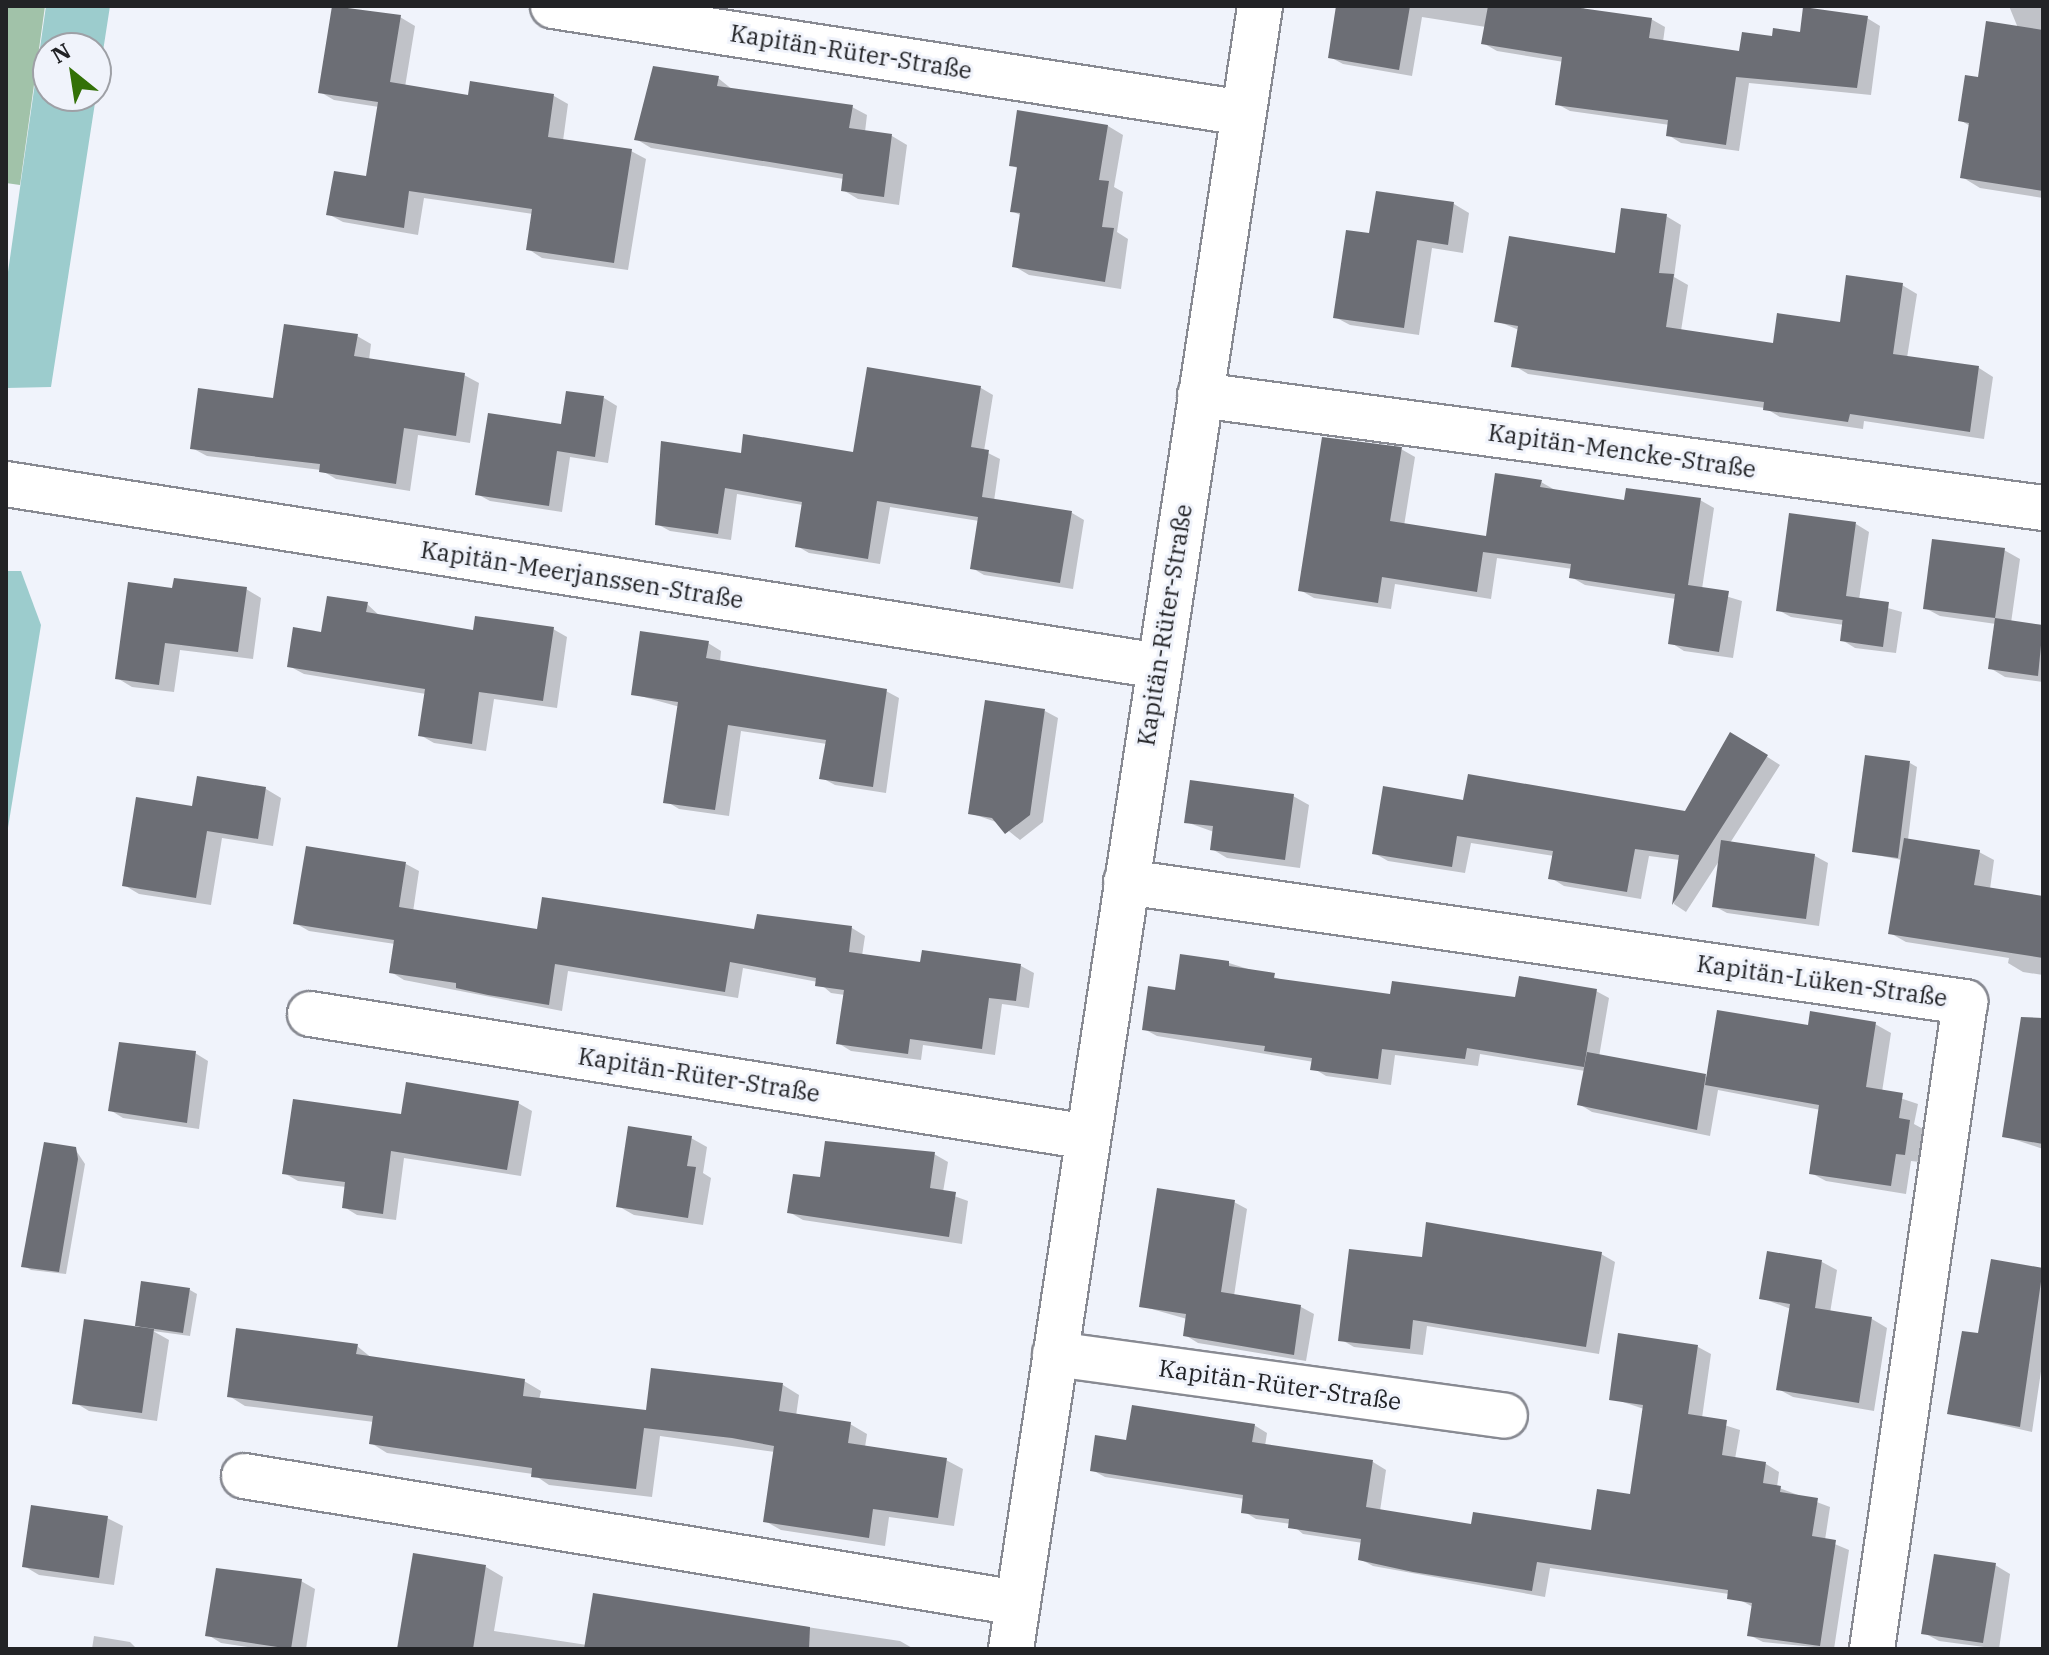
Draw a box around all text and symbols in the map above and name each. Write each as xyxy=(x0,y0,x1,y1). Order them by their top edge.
street label: Kapitän-Rüter-Straße xyxy=(728,19,974,85)
north arrow xyxy=(32,32,112,112)
text: N xyxy=(46,36,76,69)
street label: Kapitän-Mencke-Straße xyxy=(1486,418,1758,484)
street label: Kapitän-Rüter-Straße xyxy=(1132,502,1198,748)
street label: Kapitän-Meerjanssen-Straße xyxy=(419,535,745,615)
street label: Kapitän-Lüken-Straße xyxy=(1695,949,1949,1013)
street label: Kapitän-Rüter-Straße xyxy=(576,1042,822,1108)
street label: Kapitän-Rüter-Straße xyxy=(1157,1354,1403,1416)

